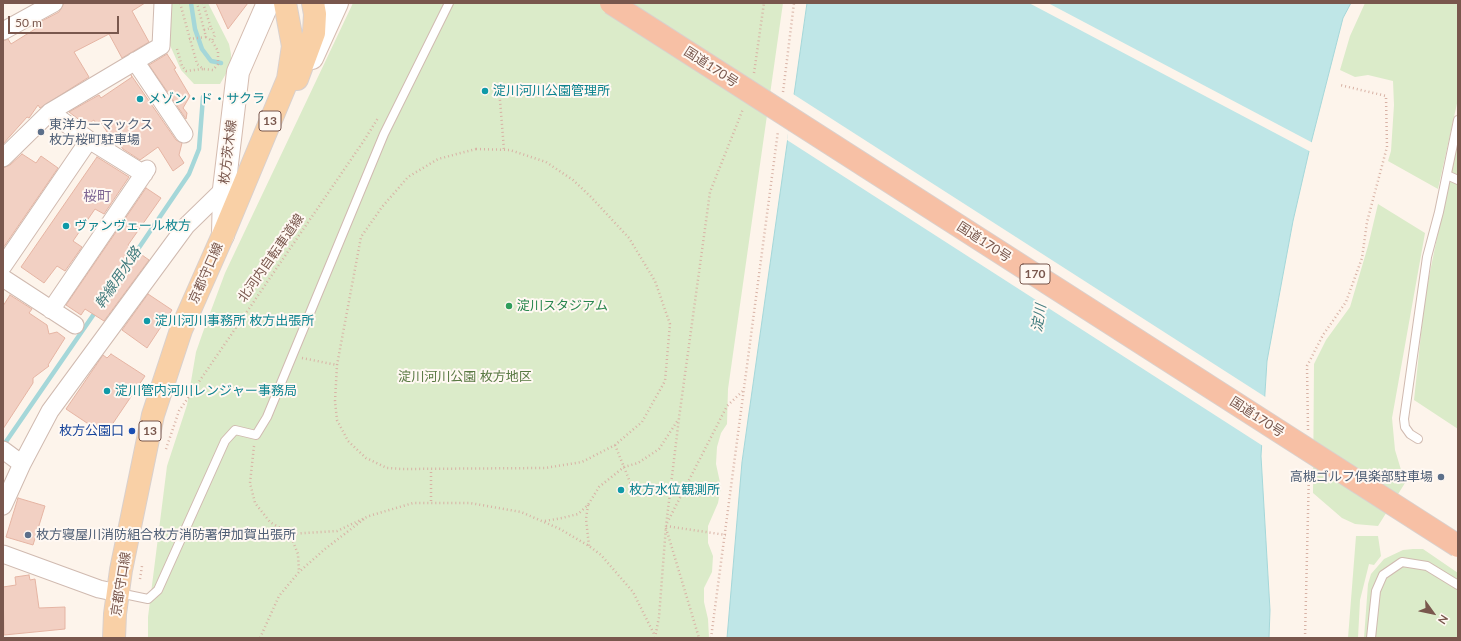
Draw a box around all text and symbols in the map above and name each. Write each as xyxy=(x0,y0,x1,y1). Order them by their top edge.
scale bar xyxy=(10,8,121,34)
text: 50 m xyxy=(15,15,42,30)
street label: 国道170号 xyxy=(681,44,741,90)
place label: 淀川河川公園管理所 xyxy=(493,83,610,99)
marker: 淀川河川公園管理所 xyxy=(480,86,490,96)
place label: メゾン・ド・サクラ xyxy=(148,91,265,107)
marker: メゾン・ド・サクラ xyxy=(135,94,145,104)
road number: 13 xyxy=(259,111,281,131)
place label: 東洋カーマックス 枚方桜町駐車場 xyxy=(49,117,153,148)
street label: 枚方茨木線 xyxy=(216,119,240,185)
marker: 東洋カーマックス 枚方桜町駐車場 xyxy=(36,127,46,137)
district label: 桜町 xyxy=(83,188,111,204)
street label: 北河内自転車道線 xyxy=(235,211,307,305)
place label: ヴァンヴェール枚方 xyxy=(74,218,191,234)
street label: 国道170号 xyxy=(954,219,1014,265)
marker: ヴァンヴェール枚方 xyxy=(61,221,71,231)
street label: 京都守口線 xyxy=(186,240,226,306)
water label: 幹線用水路 xyxy=(91,244,145,312)
road number: 170 xyxy=(1020,264,1050,284)
place label: 淀川スタジアム xyxy=(517,298,608,314)
marker: 淀川スタジアム xyxy=(504,301,514,311)
water label: 淀川 xyxy=(1029,303,1049,333)
place label: 淀川河川事務所 枚方出張所 xyxy=(155,313,314,329)
marker: 淀川河川事務所 枚方出張所 xyxy=(142,316,152,326)
park label: 淀川河川公園 枚方地区 xyxy=(398,369,532,385)
place label: 淀川管内河川レンジャー事務局 xyxy=(115,383,297,399)
marker: 淀川管内河川レンジャー事務局 xyxy=(102,386,112,396)
street label: 国道170号 xyxy=(1227,394,1287,440)
road number: 13 xyxy=(139,421,161,441)
place label: 枚方公園口 xyxy=(59,423,124,439)
marker: 枚方公園口 xyxy=(127,426,137,436)
place label: 高槻ゴルフ倶楽部駐車場 xyxy=(1290,469,1433,485)
marker: 高槻ゴルフ倶楽部駐車場 xyxy=(1436,472,1446,482)
place label: 枚方水位観測所 xyxy=(629,482,720,498)
marker: 枚方水位観測所 xyxy=(616,485,626,495)
place label: 枚方寝屋川消防組合枚方消防署伊加賀出張所 xyxy=(36,527,296,543)
marker: 枚方寝屋川消防組合枚方消防署伊加賀出張所 xyxy=(23,530,33,540)
street label: 京都守口線 xyxy=(108,551,134,617)
north arrow xyxy=(1413,593,1453,633)
text: N xyxy=(1436,613,1451,627)

